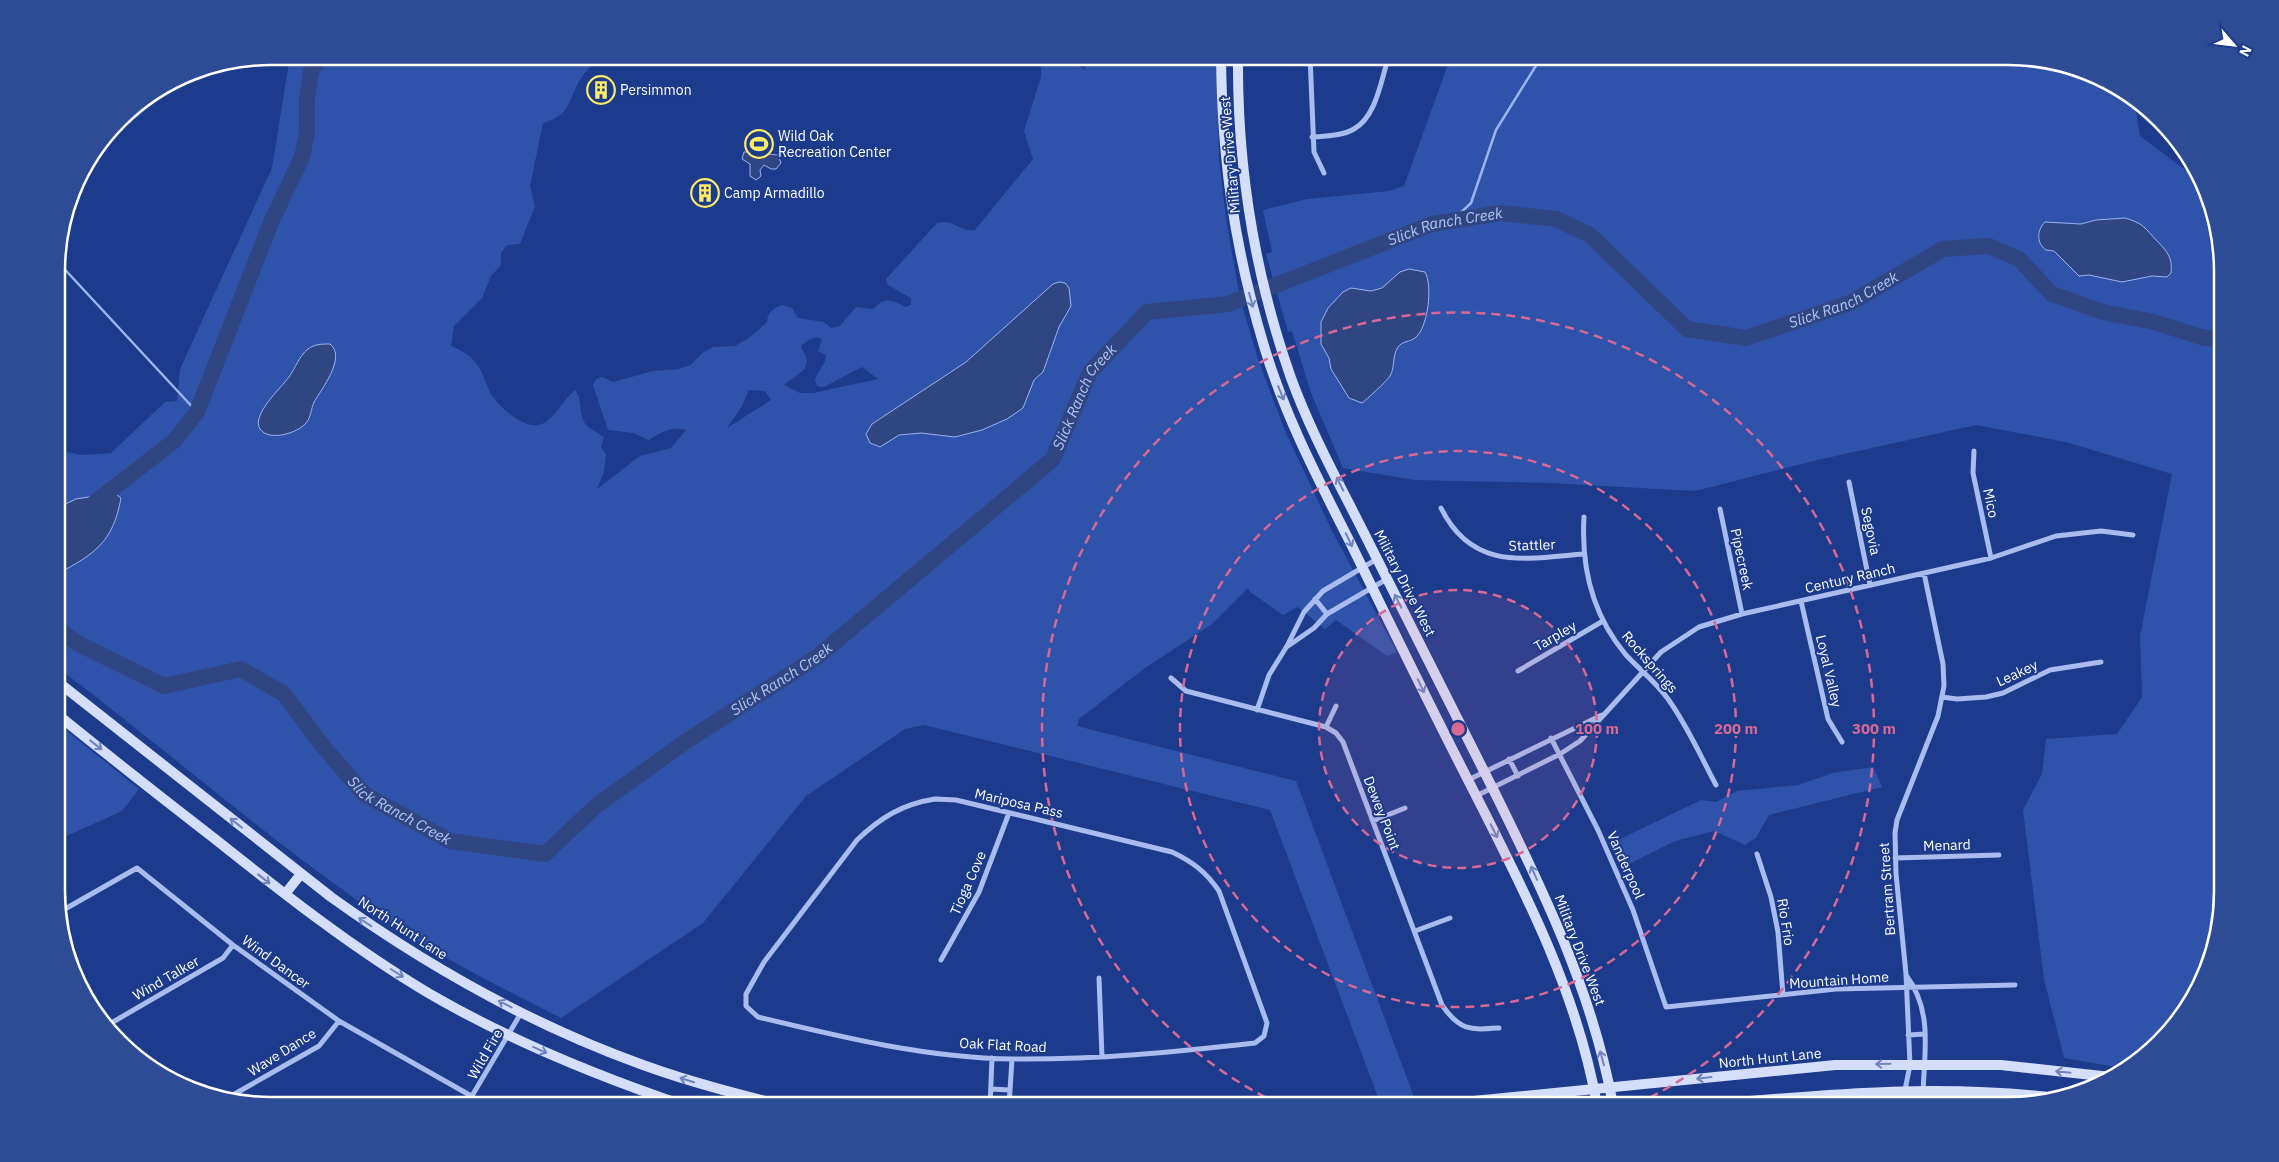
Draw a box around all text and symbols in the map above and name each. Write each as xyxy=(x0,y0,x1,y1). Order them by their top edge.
north arrow xyxy=(2209,20,2259,70)
text: N xyxy=(2235,42,2256,60)
building icon: Persimmon xyxy=(586,75,616,105)
place label: Persimmon xyxy=(620,81,692,99)
street label: Military Drive West xyxy=(1216,96,1244,214)
place label: Wild Oak Recreation Center xyxy=(778,127,891,161)
sports icon: Wild Oak Recreation Center xyxy=(744,129,774,159)
building icon: Camp Armadillo xyxy=(690,178,720,208)
place label: Camp Armadillo xyxy=(724,184,825,202)
water label: Slick Ranch Creek xyxy=(1385,203,1504,250)
water label: Slick Ranch Creek xyxy=(1786,267,1901,332)
one-way arrow xyxy=(1247,291,1256,307)
water label: Slick Ranch Creek xyxy=(1048,340,1121,453)
one-way arrow xyxy=(1276,385,1286,400)
one-way arrow xyxy=(1335,477,1344,492)
street label: Mico xyxy=(1979,487,2003,520)
street label: Segovia xyxy=(1857,505,1885,557)
street label: Pipecreek xyxy=(1727,526,1757,592)
street label: Military Drive West xyxy=(1370,527,1440,640)
one-way arrow xyxy=(1344,533,1354,548)
street label: Stattler xyxy=(1508,535,1556,555)
street label: Century Ranch xyxy=(1803,559,1897,597)
one-way arrow xyxy=(1393,593,1403,608)
street label: Tarpley xyxy=(1531,617,1580,655)
street label: Rocksprings xyxy=(1618,627,1682,697)
street label: Loyal Valley xyxy=(1812,633,1846,709)
water label: Slick Ranch Creek xyxy=(727,638,836,719)
street label: Leakey xyxy=(1993,656,2041,690)
one-way arrow xyxy=(1417,678,1427,693)
text: 100 m xyxy=(1575,719,1619,738)
text: 200 m xyxy=(1714,719,1758,738)
text: 300 m xyxy=(1852,719,1896,738)
centre of rings xyxy=(1449,720,1467,738)
one-way arrow xyxy=(89,740,102,751)
water label: Slick Ranch Creek xyxy=(344,772,455,849)
street label: Dewey Point xyxy=(1360,773,1404,853)
street label: Mariposa Pass xyxy=(973,784,1065,822)
one-way arrow xyxy=(230,817,243,828)
one-way arrow xyxy=(1490,823,1499,838)
street label: Vanderpool xyxy=(1603,828,1649,902)
street label: Menard xyxy=(1923,835,1971,855)
street label: Bertram Street xyxy=(1875,842,1899,936)
street label: Tioga Cove xyxy=(946,848,990,918)
one-way arrow xyxy=(1529,866,1539,881)
one-way arrow xyxy=(258,873,271,884)
street label: North Hunt Lane xyxy=(355,892,451,964)
street label: Military Drive West xyxy=(1551,892,1609,1008)
street label: Rio Frio xyxy=(1773,897,1799,947)
one-way arrow xyxy=(359,916,373,926)
street label: Wind Dancer xyxy=(238,931,314,993)
street label: Wind Talker xyxy=(130,952,202,1004)
one-way arrow xyxy=(389,968,403,978)
street label: Mountain Home xyxy=(1789,968,1890,992)
one-way arrow xyxy=(498,999,513,1008)
street label: Wave Dance xyxy=(245,1024,320,1080)
street label: Wild Fire xyxy=(463,1025,507,1082)
street label: Oak Flat Road xyxy=(959,1034,1047,1056)
street label: North Hunt Lane xyxy=(1718,1044,1823,1072)
one-way arrow xyxy=(532,1045,547,1055)
one-way arrow xyxy=(1597,1050,1606,1066)
one-way arrow xyxy=(1875,1059,1892,1069)
one-way arrow xyxy=(2055,1067,2071,1076)
one-way arrow xyxy=(1696,1073,1712,1083)
one-way arrow xyxy=(680,1074,696,1084)

